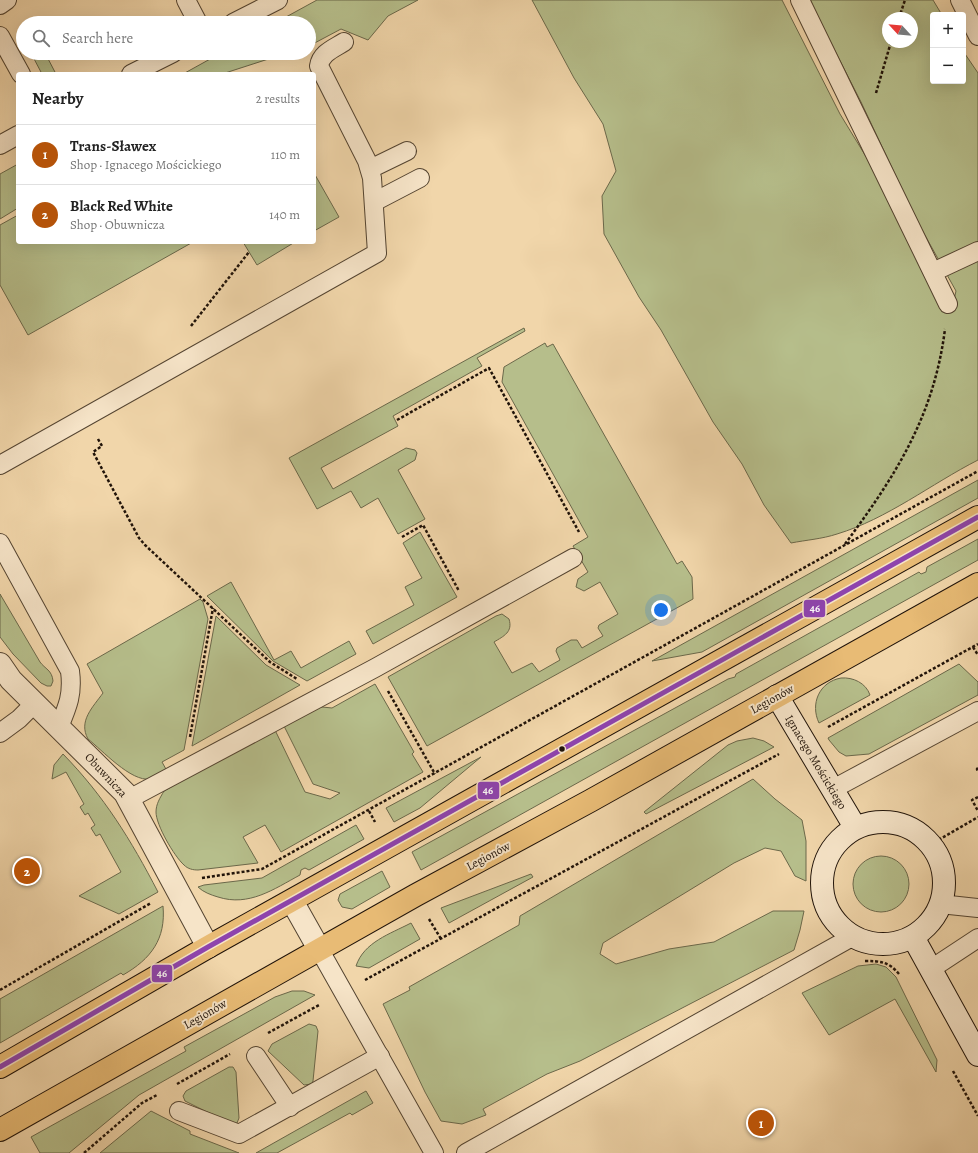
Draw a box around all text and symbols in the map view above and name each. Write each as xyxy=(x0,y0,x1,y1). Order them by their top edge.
north arrow xyxy=(882,12,918,48)
map controls xyxy=(930,12,966,84)
button: + xyxy=(930,12,966,48)
search box xyxy=(16,16,316,60)
icon: search xyxy=(30,27,52,49)
text: Search here xyxy=(62,28,133,48)
button: − xyxy=(930,48,966,84)
text: Nearby xyxy=(32,87,83,110)
text: 2 results xyxy=(256,90,300,107)
text: Trans-Sławex xyxy=(70,136,156,156)
text: 1 xyxy=(43,146,47,163)
text: 110 m xyxy=(271,146,300,163)
text: Shop · Ignacego Mościckiego xyxy=(70,156,221,173)
text: Black Red White xyxy=(70,196,173,216)
text: 2 xyxy=(42,206,48,223)
text: 140 m xyxy=(269,206,300,223)
text: Shop · Obuwnicza xyxy=(70,216,165,233)
line badge: 46 xyxy=(803,599,826,618)
your location xyxy=(651,600,671,620)
text: 46 xyxy=(810,601,820,616)
street label: Legionów xyxy=(747,680,797,718)
street label: Ignacego Mościckiego xyxy=(781,712,851,812)
unlabelled marker xyxy=(557,744,567,754)
street label: Obuwnicza xyxy=(81,749,131,801)
line badge: 46 xyxy=(477,781,500,800)
text: 46 xyxy=(483,783,493,798)
street label: Legionów xyxy=(463,838,513,874)
pin: 2 xyxy=(14,856,40,886)
line badge: 46 xyxy=(151,964,173,983)
text: 46 xyxy=(157,966,167,981)
street label: Legionów xyxy=(180,995,230,1033)
pin: 1 xyxy=(748,1108,774,1138)

